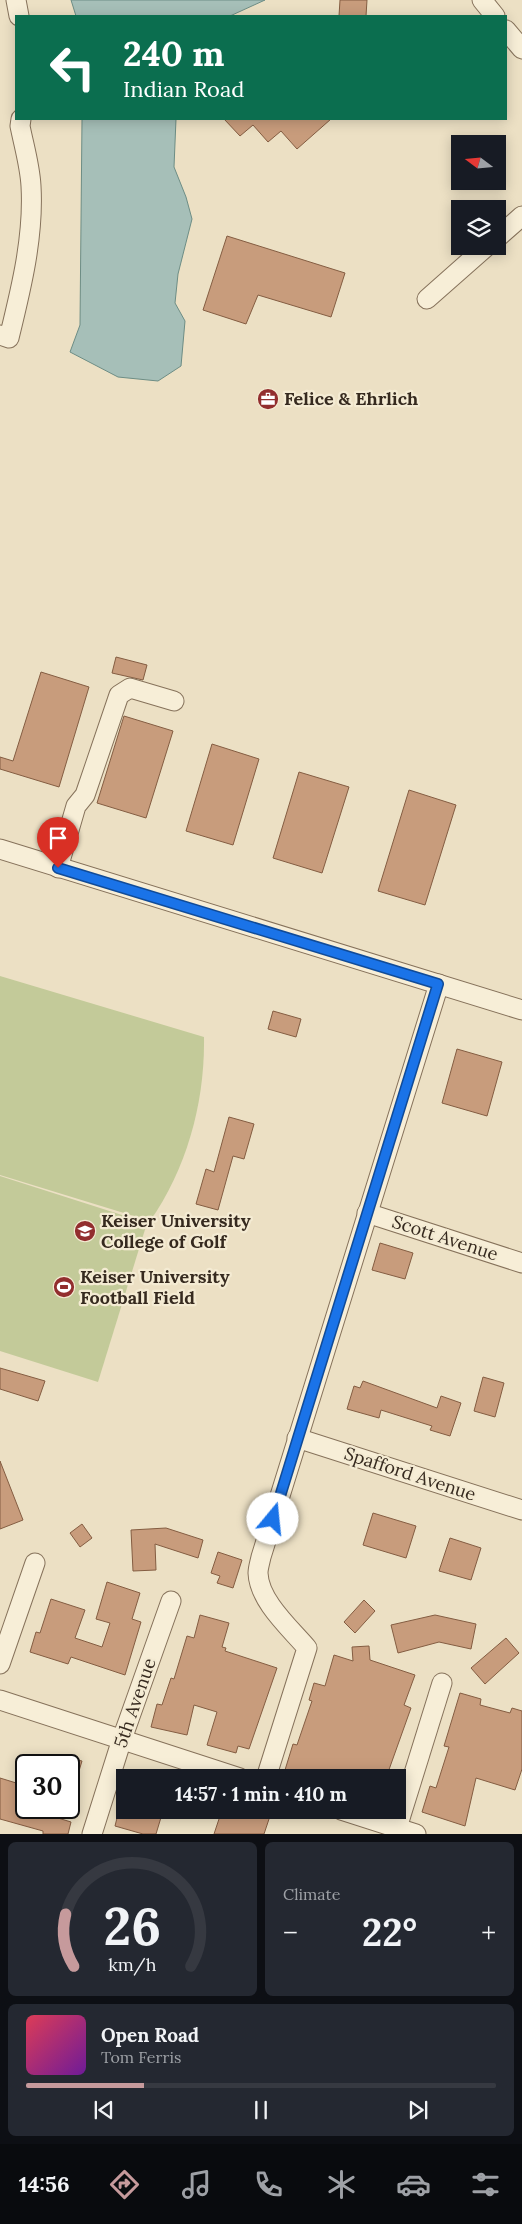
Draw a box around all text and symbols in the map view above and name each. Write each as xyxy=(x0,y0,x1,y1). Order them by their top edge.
text: 240 m xyxy=(123,31,224,76)
icon: left xyxy=(40,35,105,100)
text: Indian Road xyxy=(123,75,244,103)
north arrow xyxy=(451,135,506,190)
map controls xyxy=(451,135,506,255)
button: layers xyxy=(451,200,506,255)
office icon: Felice & Ehrlich xyxy=(256,387,280,411)
place label: Felice & Ehrlich xyxy=(284,387,418,410)
pin xyxy=(37,817,79,868)
icon: arrive xyxy=(44,824,72,852)
place label: Keiser University College of Golf xyxy=(101,1209,251,1253)
street label: Scott Avenue xyxy=(389,1210,501,1266)
school or university icon: Keiser University College of Golf xyxy=(73,1219,97,1243)
place label: Keiser University Football Field xyxy=(80,1265,230,1309)
sports icon: Keiser University Football Field xyxy=(52,1275,76,1299)
street label: Spafford Avenue xyxy=(341,1441,479,1506)
position arrow xyxy=(246,1492,298,1544)
street label: 5th Avenue xyxy=(108,1655,161,1751)
speed limit sign: 30 xyxy=(15,1754,80,1819)
text: 14:57 · 1 min · 410 m xyxy=(175,1782,347,1806)
text: Climate xyxy=(283,1884,340,1904)
text: 26 xyxy=(104,1893,161,1959)
text: 22° xyxy=(362,1908,417,1956)
text: − xyxy=(283,1915,298,1951)
text: + xyxy=(481,1915,496,1951)
text: km/h xyxy=(108,1953,157,1976)
text: Open Road xyxy=(101,2023,199,2047)
text: Tom Ferris xyxy=(101,2047,181,2067)
icon: previous xyxy=(90,2096,118,2124)
icon: pause xyxy=(247,2096,275,2124)
icon: next xyxy=(404,2096,432,2124)
icon: directions xyxy=(107,2167,142,2202)
icon: music xyxy=(179,2167,214,2202)
icon: phone xyxy=(251,2167,286,2202)
icon: climate xyxy=(324,2167,359,2202)
icon: car xyxy=(396,2167,431,2202)
icon: filters xyxy=(468,2167,503,2202)
text: 14:56 xyxy=(19,2170,70,2198)

